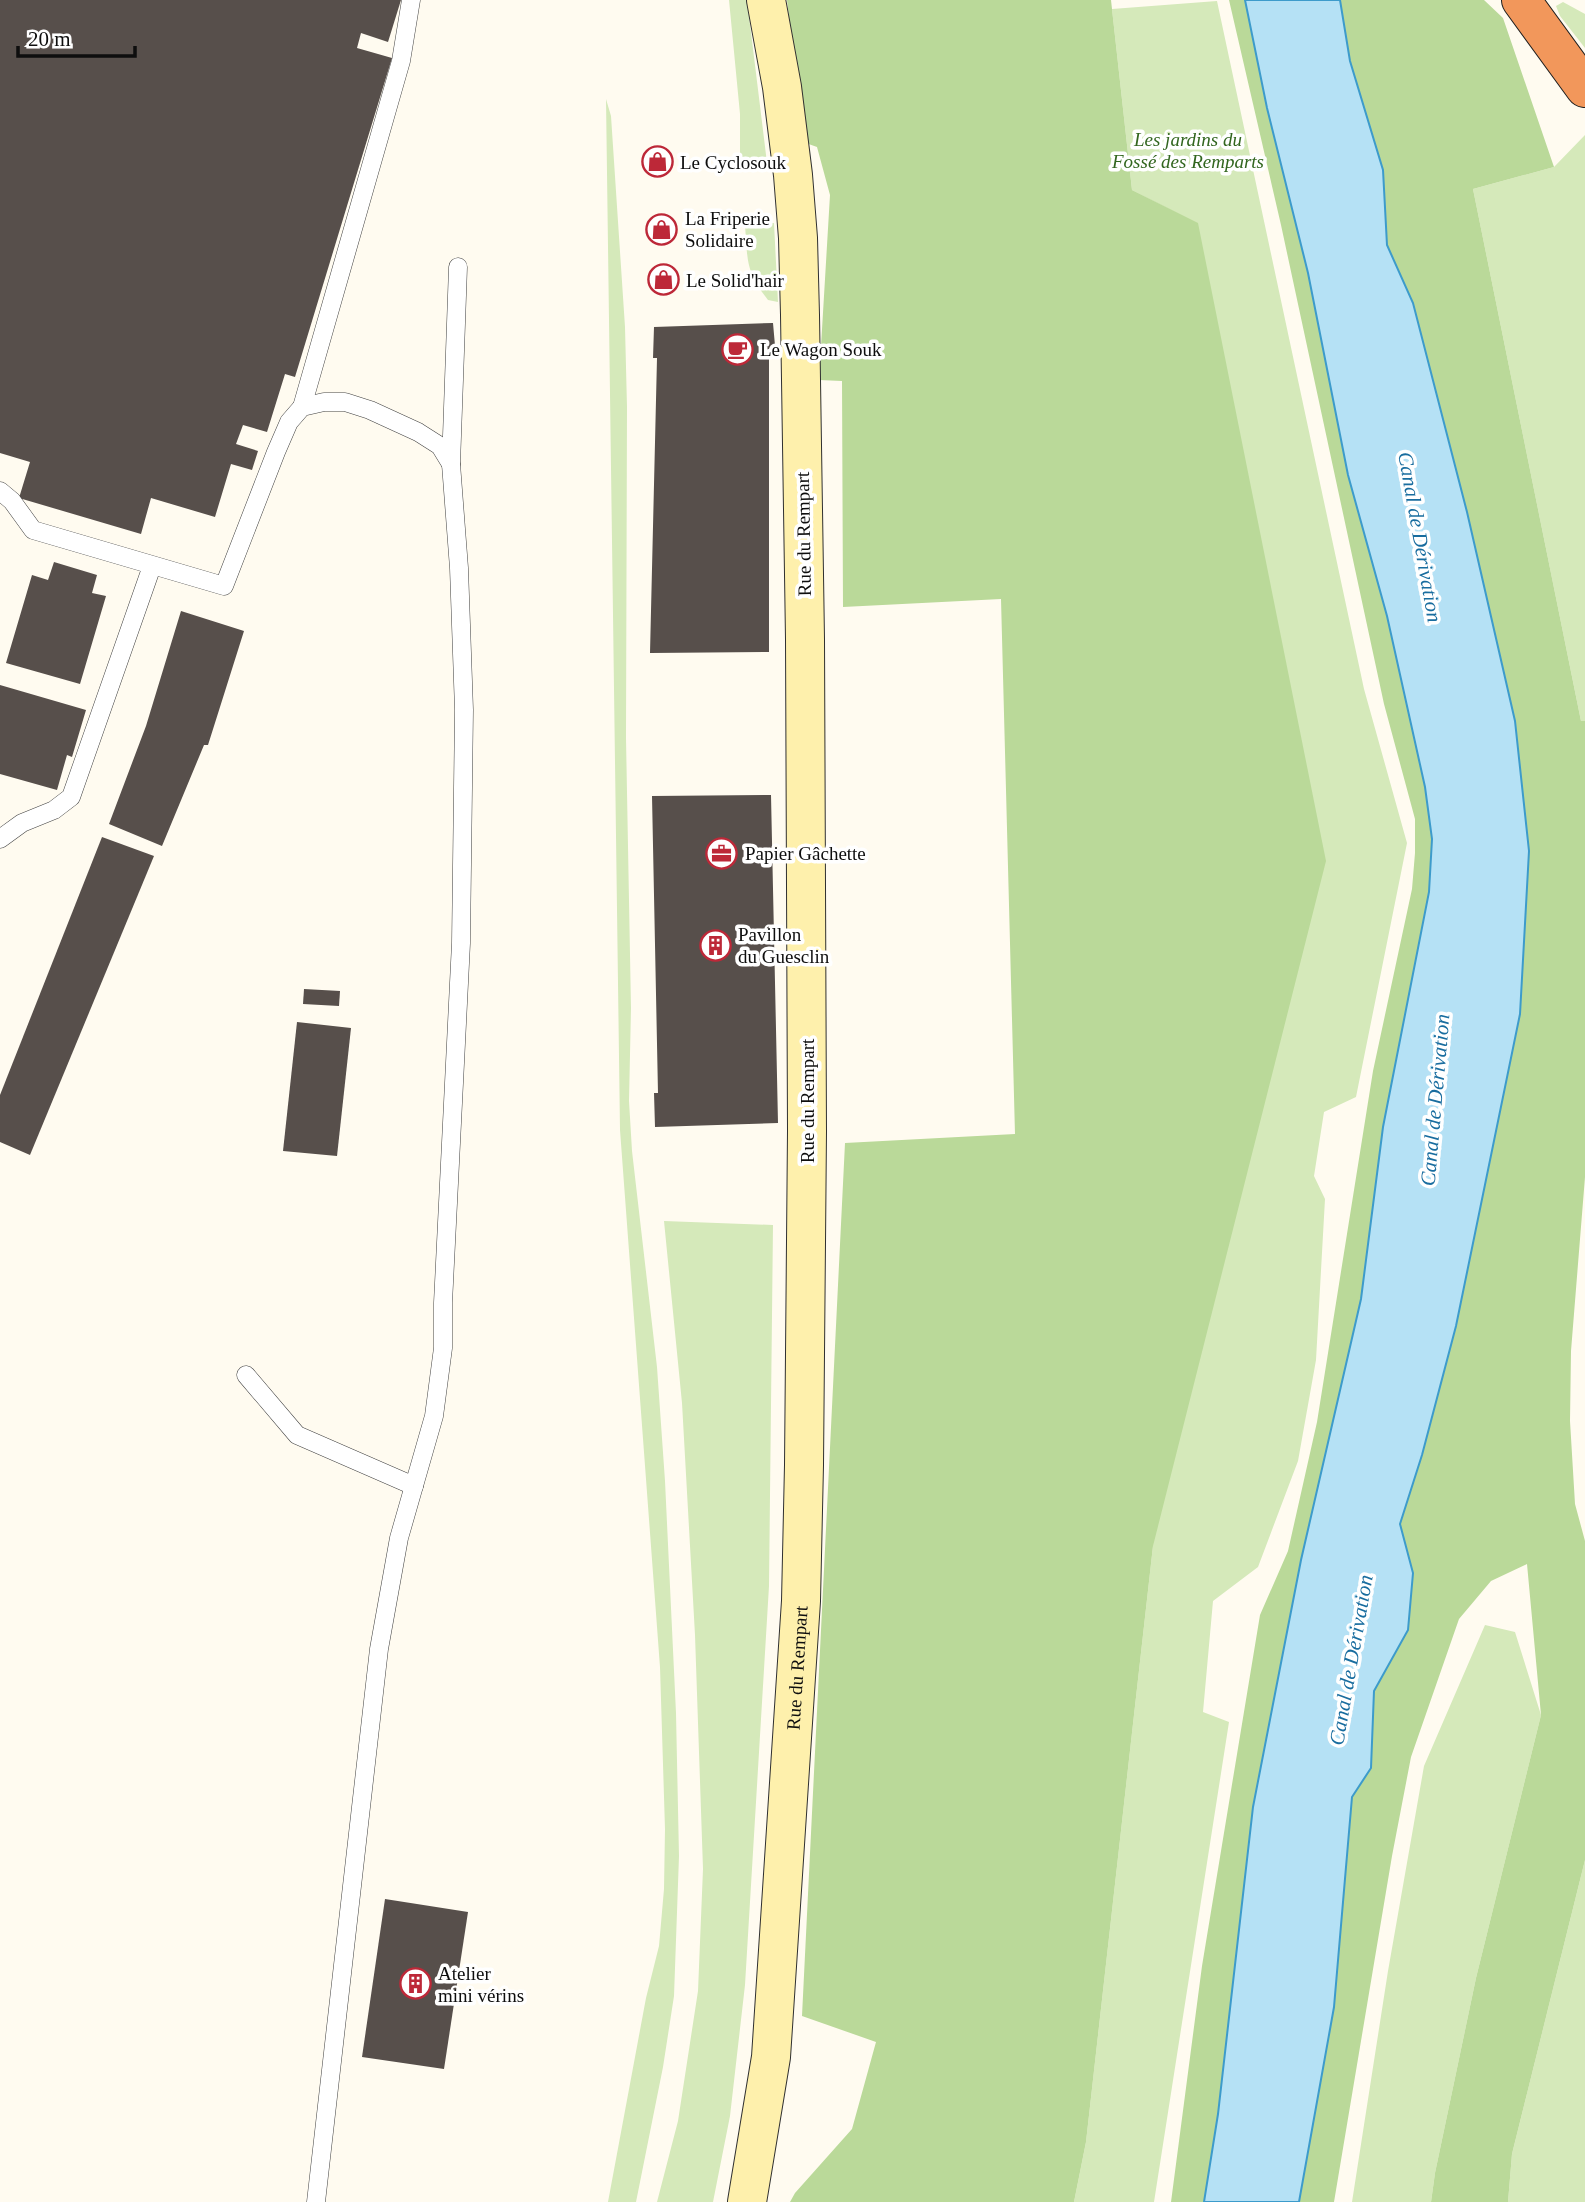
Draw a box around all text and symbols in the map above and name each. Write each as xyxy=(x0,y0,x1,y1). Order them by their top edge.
scale bar xyxy=(18,14,135,58)
text: 20 m xyxy=(28,27,71,51)
park label: Les jardins du Fossé des Remparts xyxy=(1111,129,1264,172)
shop icon: Le Cyclosouk xyxy=(640,145,674,179)
place label: Le Cyclosouk xyxy=(680,152,787,173)
place label: La Friperie Solidaire xyxy=(685,208,770,251)
shop icon: La Friperie Solidaire xyxy=(645,212,679,246)
shop icon: Le Solid'hair xyxy=(646,263,680,297)
place label: Le Solid'hair xyxy=(686,270,785,291)
cafe icon: Le Wagon Souk xyxy=(720,332,754,366)
place label: Le Wagon Souk xyxy=(760,339,882,360)
water label: Canal de Dérivation xyxy=(1393,450,1447,624)
street label: Rue du Rempart xyxy=(792,471,815,596)
office icon: Papier Gâchette xyxy=(705,836,739,870)
place label: Papier Gâchette xyxy=(745,843,866,864)
place label: Pavillon du Guesclin xyxy=(738,924,830,967)
building icon: Pavillon du Guesclin xyxy=(698,928,732,962)
water label: Canal de Dérivation xyxy=(1416,1013,1454,1187)
street label: Rue du Rempart xyxy=(797,1038,818,1163)
water label: Canal de Dérivation xyxy=(1324,1573,1378,1747)
street label: Rue du Rempart xyxy=(783,1604,812,1731)
place label: Atelier mini vérins xyxy=(438,1963,524,2006)
building icon: Atelier mini vérins xyxy=(398,1967,432,2001)

